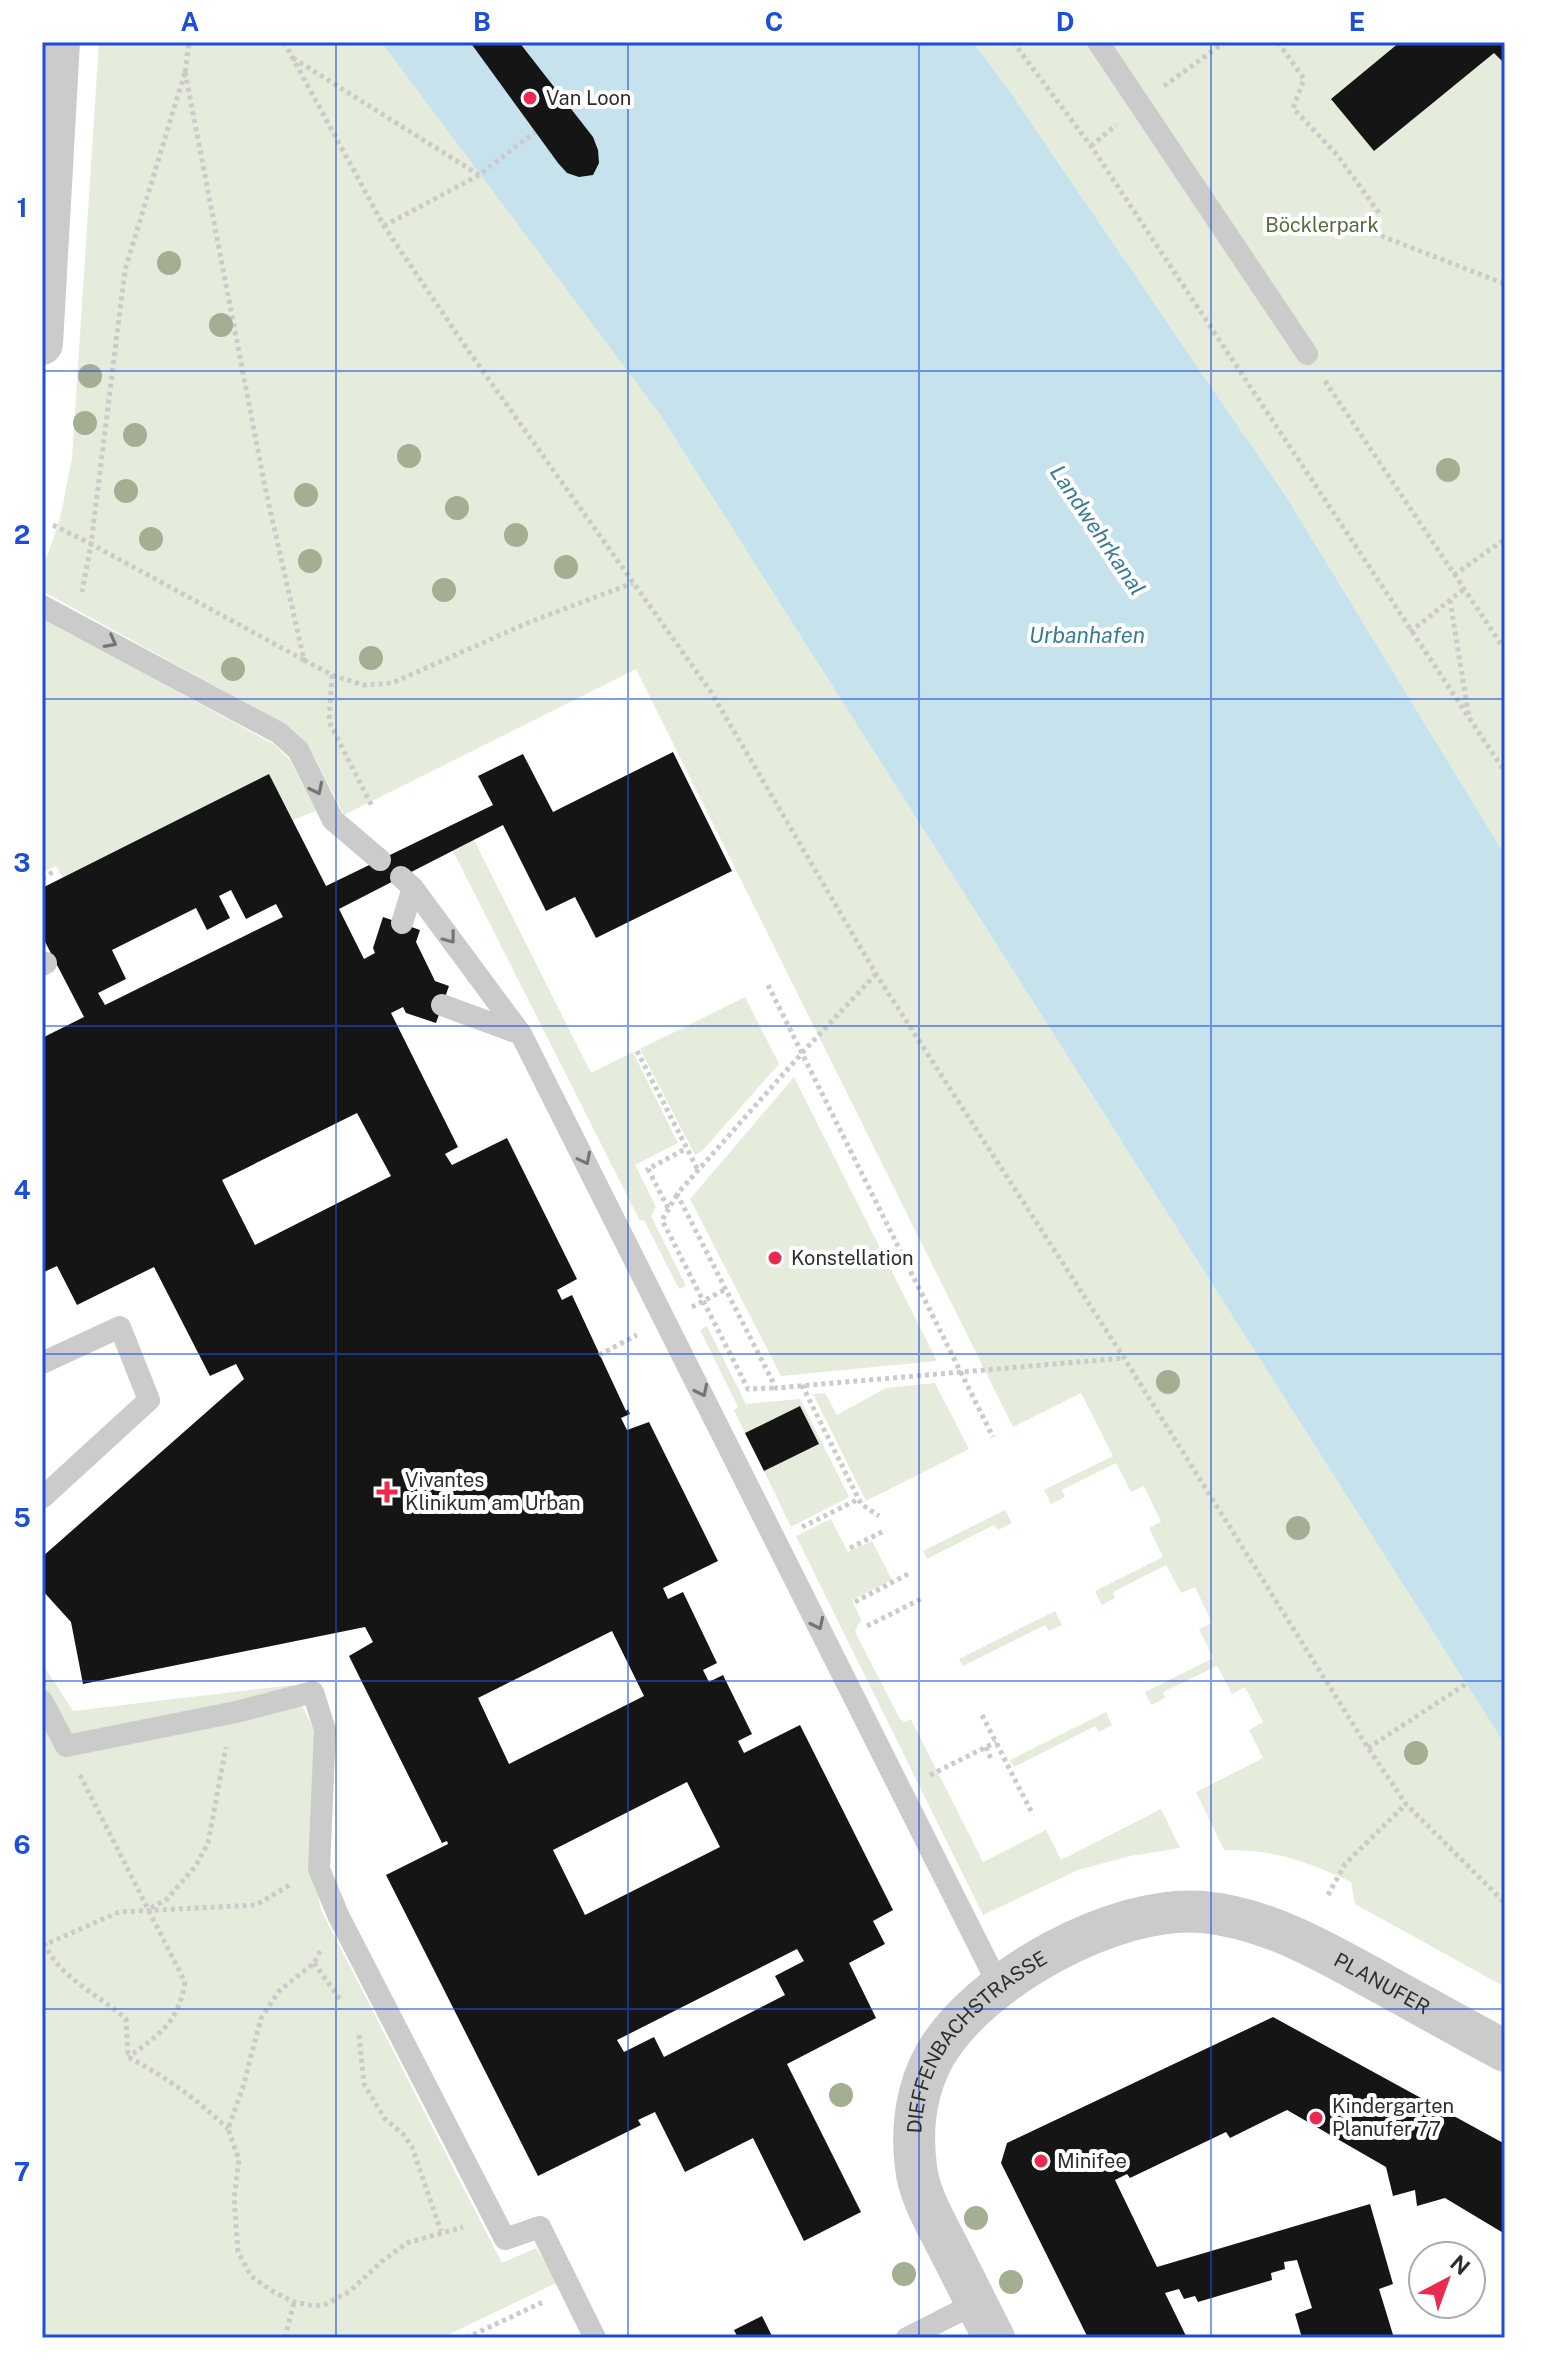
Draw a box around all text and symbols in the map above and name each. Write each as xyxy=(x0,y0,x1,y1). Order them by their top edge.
text: A xyxy=(181,6,200,37)
text: B xyxy=(473,6,491,37)
text: C xyxy=(765,6,783,37)
text: D xyxy=(1056,6,1074,37)
text: E xyxy=(1349,6,1365,37)
place label: Van Loon xyxy=(546,86,631,110)
marker: Van Loon xyxy=(521,89,539,107)
text: 1 xyxy=(16,192,28,223)
park label: Böcklerpark xyxy=(1265,213,1379,237)
water label: Landwehrkanal xyxy=(1045,460,1151,600)
text: 2 xyxy=(14,519,30,550)
water label: Urbanhafen xyxy=(1029,622,1145,648)
one-way arrow xyxy=(102,632,117,648)
one-way arrow xyxy=(308,780,323,795)
text: 3 xyxy=(13,847,31,878)
one-way arrow xyxy=(440,929,455,943)
one-way arrow xyxy=(575,1150,590,1165)
text: 4 xyxy=(13,1174,31,1205)
place label: Konstellation xyxy=(791,1246,913,1270)
marker: Konstellation xyxy=(766,1249,784,1267)
one-way arrow xyxy=(692,1383,708,1398)
place label: Vivantes Klinikum am Urban xyxy=(405,1468,581,1515)
marker: Vivantes Klinikum am Urban xyxy=(376,1481,398,1503)
text: 5 xyxy=(13,1502,31,1533)
one-way arrow xyxy=(808,1615,824,1630)
text: 6 xyxy=(13,1829,31,1860)
street label: DIEFFENBACHSTRASSE xyxy=(902,1946,1051,2134)
street label: PLANUFER xyxy=(1330,1947,1434,2019)
place label: Kindergarten Planufer 77 xyxy=(1332,2094,1454,2141)
marker: Kindergarten Planufer 77 xyxy=(1307,2109,1325,2127)
place label: Minifee xyxy=(1057,2149,1127,2173)
marker: Minifee xyxy=(1032,2152,1050,2170)
text: 7 xyxy=(14,2156,30,2187)
north arrow xyxy=(1407,2240,1487,2320)
text: N xyxy=(1445,2249,1475,2280)

